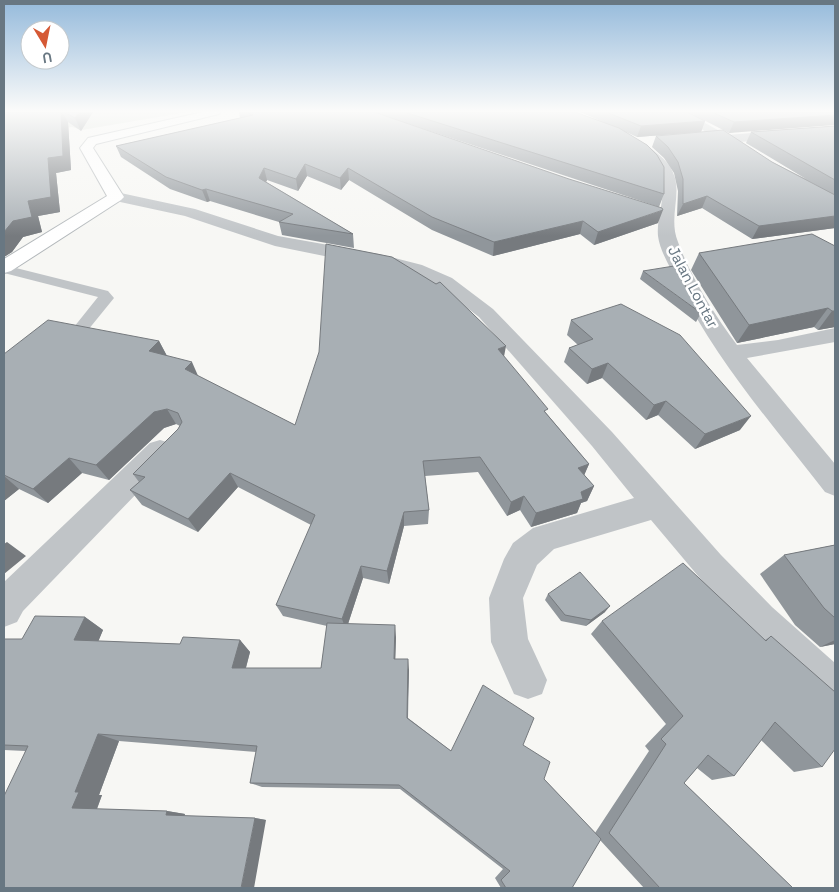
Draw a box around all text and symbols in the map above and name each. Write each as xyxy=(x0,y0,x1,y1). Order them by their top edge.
north arrow xyxy=(20,20,70,70)
text: U xyxy=(41,48,53,67)
street label: Jalan Lontar xyxy=(664,243,723,331)

